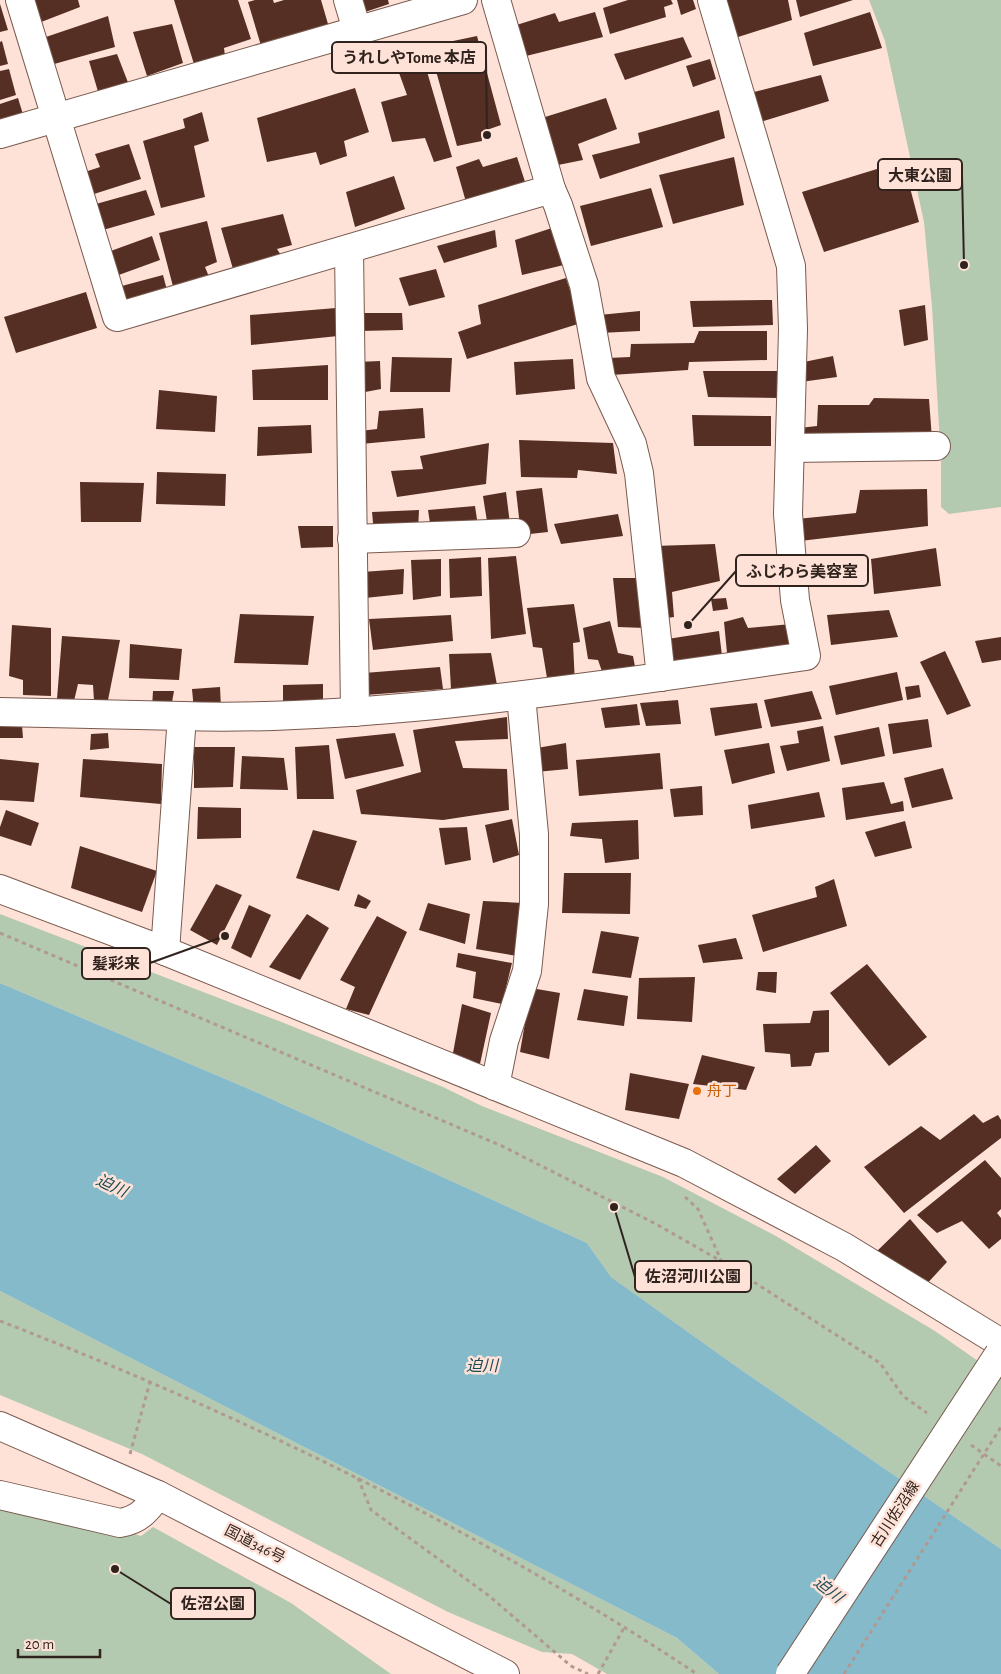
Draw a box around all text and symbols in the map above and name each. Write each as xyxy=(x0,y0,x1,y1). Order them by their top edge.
callout: うれしやTome 本店 xyxy=(332,42,486,73)
text: うれしやTome 本店 xyxy=(342,49,476,66)
callout: 大東公園 xyxy=(878,159,962,190)
text: 大東公園 xyxy=(888,167,952,184)
callout: ふじわら美容室 xyxy=(736,555,868,586)
text: ふじわら美容室 xyxy=(746,563,858,580)
callout: 髪彩来 xyxy=(82,948,150,979)
text: 髪彩来 xyxy=(92,955,140,972)
place label: 舟丁 xyxy=(707,1083,737,1099)
marker: 舟丁 xyxy=(691,1085,703,1097)
water label: 迫川 xyxy=(94,1171,132,1201)
callout: 佐沼河川公園 xyxy=(635,1261,751,1292)
text: 佐沼河川公園 xyxy=(644,1268,741,1285)
water label: 迫川 xyxy=(466,1357,500,1374)
street label: 古川佐沼線 xyxy=(868,1478,922,1550)
street label: 国道346号 xyxy=(222,1522,288,1566)
water label: 迫川 xyxy=(811,1573,848,1607)
callout: 佐沼公園 xyxy=(171,1588,255,1619)
text: 佐沼公園 xyxy=(180,1595,245,1612)
scale bar xyxy=(18,1626,100,1658)
text: 20 m xyxy=(25,1637,54,1652)

